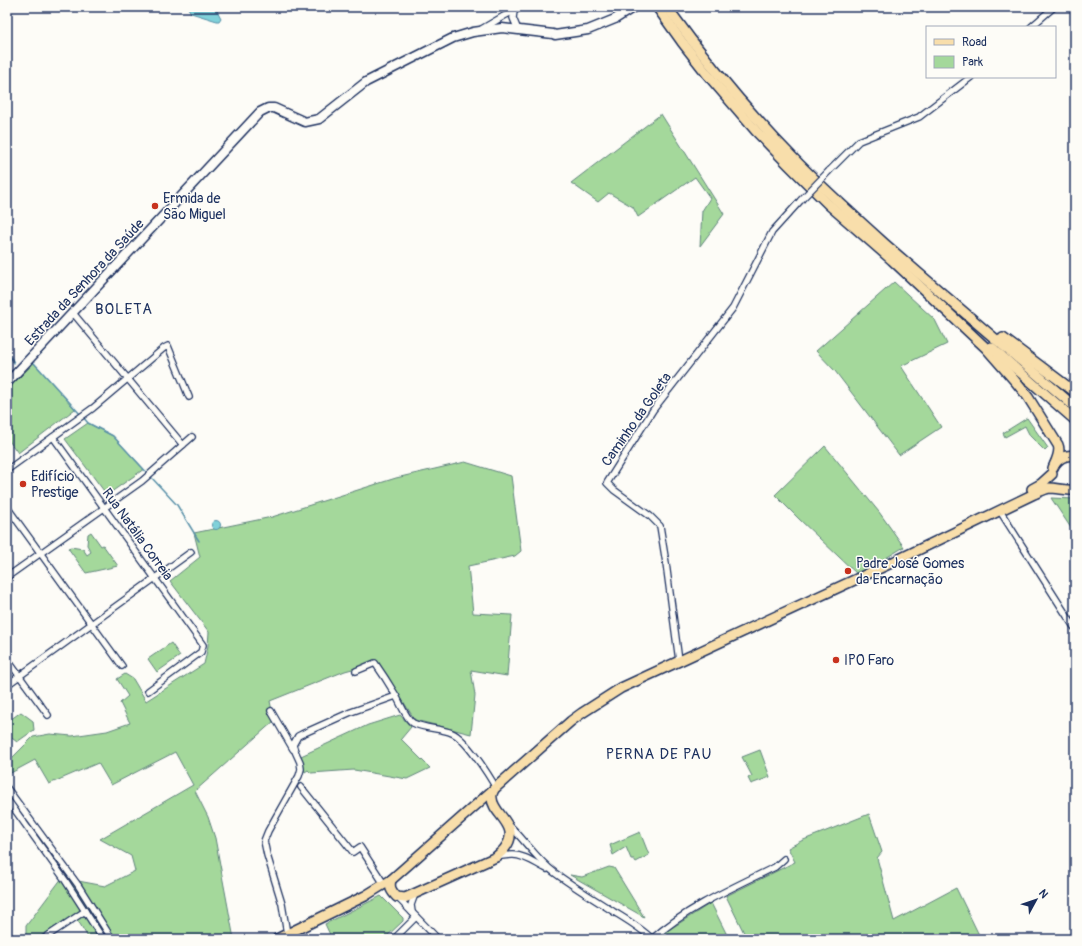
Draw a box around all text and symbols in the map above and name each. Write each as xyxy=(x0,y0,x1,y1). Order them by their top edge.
legend xyxy=(926,26,1056,78)
text: Road xyxy=(962,35,987,50)
text: Park xyxy=(962,55,983,70)
place label: Ermida de São Miguel xyxy=(163,190,226,223)
marker: Ermida de São Miguel xyxy=(150,201,160,211)
street label: Estrada da Senhora da Saúde xyxy=(21,215,148,349)
district label: BOLETA xyxy=(95,300,153,319)
street label: Caminho da Goleta xyxy=(598,369,675,469)
place label: Edifício Prestige xyxy=(31,468,79,501)
marker: Edifício Prestige xyxy=(18,479,28,489)
street label: Rua Natália Correia xyxy=(99,485,177,584)
place label: Padre José Gomes da Encarnação xyxy=(856,555,965,588)
marker: Padre José Gomes da Encarnação xyxy=(843,566,853,576)
place label: IPO Faro xyxy=(844,652,894,669)
marker: IPO Faro xyxy=(831,655,841,665)
district label: PERNA DE PAU xyxy=(606,745,712,764)
north arrow xyxy=(1016,880,1056,920)
text: N xyxy=(1036,887,1051,901)

